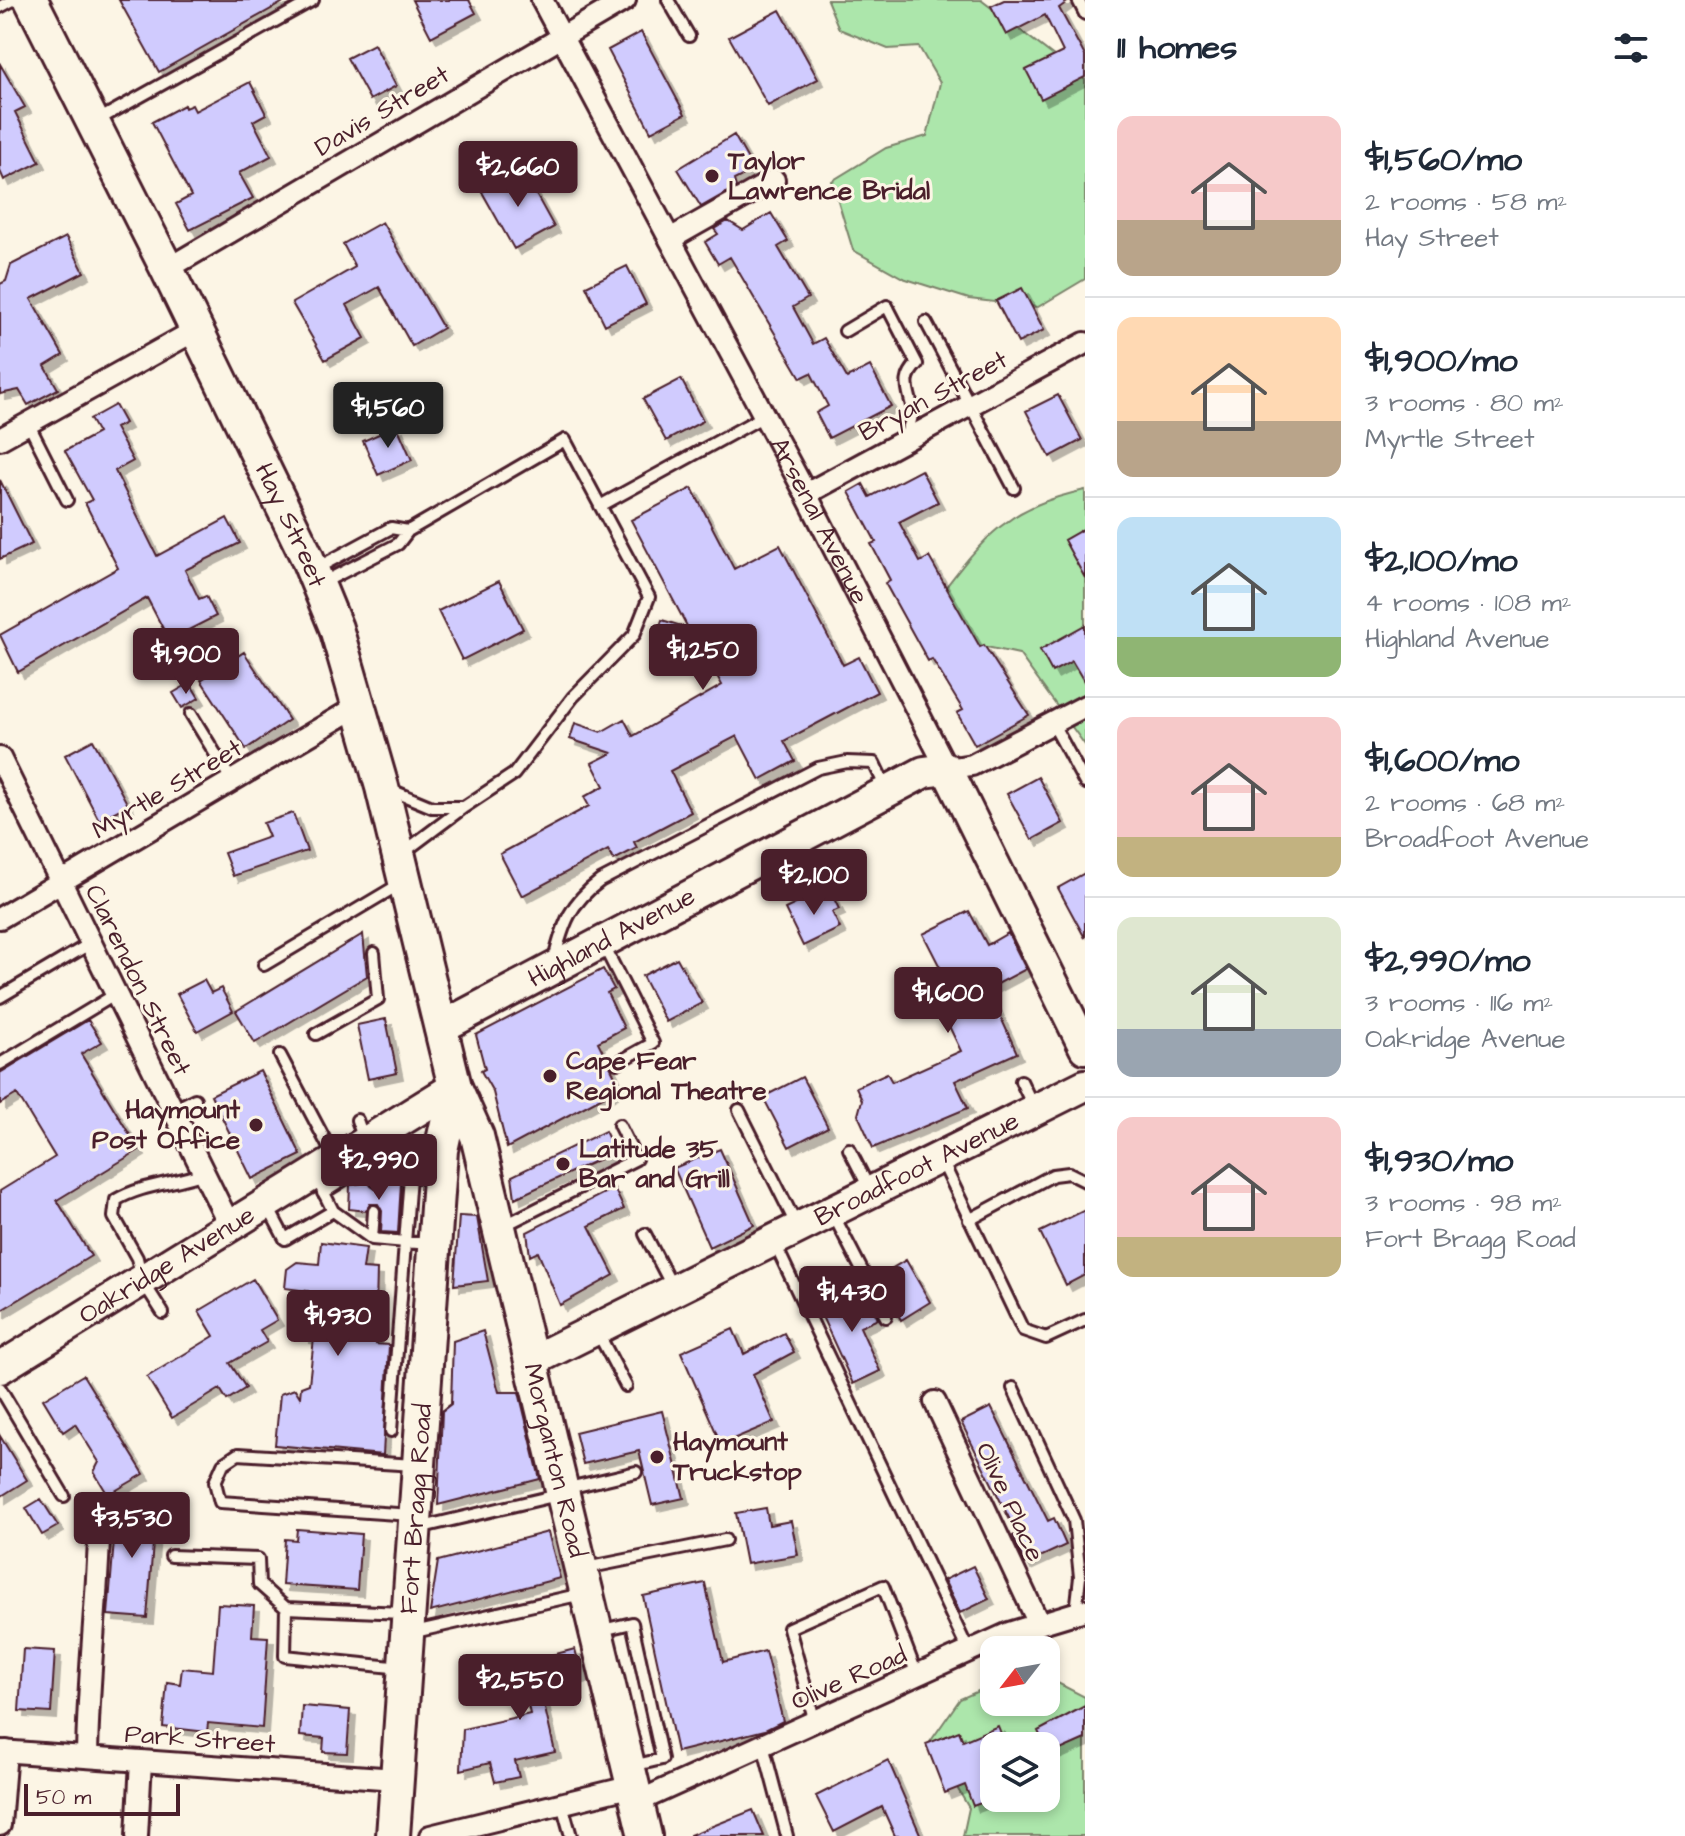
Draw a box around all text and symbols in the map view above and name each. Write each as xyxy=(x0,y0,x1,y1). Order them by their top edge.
text: 11 homes xyxy=(1117,24,1237,72)
icon: filters xyxy=(1609,26,1653,70)
street label: Davis Street xyxy=(308,56,456,165)
text: $1,560/mo xyxy=(1365,136,1522,184)
pin: $2,660 xyxy=(453,141,583,209)
place label: Taylor Lawrence Bridal xyxy=(727,143,930,209)
icon: home xyxy=(1181,148,1277,244)
text: $2,660 xyxy=(477,149,559,185)
marker: Taylor Lawrence Bridal xyxy=(703,167,721,185)
text: 2 rooms · 58 m² xyxy=(1365,184,1567,220)
text: Hay Street xyxy=(1365,220,1499,256)
text: $1,900/mo xyxy=(1365,337,1518,385)
street label: Bryan Street xyxy=(852,341,1015,452)
icon: home xyxy=(1181,349,1277,445)
pin: $1,560 xyxy=(323,382,453,450)
text: 3 rooms · 80 m² xyxy=(1365,385,1564,421)
text: $1,560 xyxy=(351,390,425,426)
text: Myrtle Street xyxy=(1365,421,1534,457)
street label: Arsenal Avenue xyxy=(761,431,877,610)
street label: Hay Street xyxy=(246,457,336,593)
text: $2,100/mo xyxy=(1365,537,1518,585)
icon: home xyxy=(1181,549,1277,645)
text: 4 rooms · 108 m² xyxy=(1365,585,1571,621)
text: Highland Avenue xyxy=(1365,621,1550,657)
pin: $1,250 xyxy=(638,624,768,692)
pin: $1,900 xyxy=(121,628,251,696)
text: $1,250 xyxy=(667,632,739,668)
text: $1,900 xyxy=(151,636,221,672)
street label: Myrtle Street xyxy=(85,730,250,850)
text: $1,600/mo xyxy=(1365,737,1520,785)
icon: home xyxy=(1181,749,1277,845)
text: 2 rooms · 68 m² xyxy=(1365,785,1565,821)
text: Broadfoot Avenue xyxy=(1365,821,1589,857)
pin: $2,100 xyxy=(749,849,879,917)
text: $2,100 xyxy=(779,857,849,893)
street label: Clarendon Street xyxy=(76,878,200,1082)
street label: Highland Avenue xyxy=(521,878,701,996)
text: $2,990/mo xyxy=(1365,937,1531,985)
icon: home xyxy=(1181,949,1277,1045)
pin: $1,600 xyxy=(883,967,1013,1035)
text: $1,600 xyxy=(912,975,984,1011)
text: 3 rooms · 116 m² xyxy=(1365,985,1553,1021)
text: Oakridge Avenue xyxy=(1365,1021,1566,1057)
place label: Cape Fear Regional Theatre xyxy=(566,1043,767,1112)
marker: Cape Fear Regional Theatre xyxy=(541,1067,559,1085)
place label: Haymount Post Office xyxy=(92,1092,240,1158)
street label: Broadfoot Avenue xyxy=(808,1103,1025,1235)
marker: Haymount Post Office xyxy=(247,1116,265,1134)
place label: Latitude 35 Bar and Grill xyxy=(579,1131,730,1197)
pin: $2,990 xyxy=(314,1134,444,1202)
text: $1,930/mo xyxy=(1365,1137,1513,1185)
text: $2,990 xyxy=(339,1142,419,1178)
icon: home xyxy=(1181,1149,1277,1245)
marker: Latitude 35 Bar and Grill xyxy=(554,1155,572,1173)
text: 3 rooms · 98 m² xyxy=(1365,1185,1562,1221)
street label: Oakridge Avenue xyxy=(72,1197,262,1333)
text: Fort Bragg Road xyxy=(1365,1221,1576,1257)
pin: $1,430 xyxy=(787,1266,917,1334)
text: $1,430 xyxy=(817,1274,887,1310)
pin: $1,930 xyxy=(273,1290,403,1358)
text: $1,930 xyxy=(305,1298,371,1334)
street label: Morganton Road xyxy=(514,1360,596,1561)
street label: Fort Bragg Road xyxy=(391,1402,441,1615)
place label: Haymount Truckstop xyxy=(672,1424,802,1490)
street label: Olive Place xyxy=(967,1436,1053,1568)
marker: Haymount Truckstop xyxy=(648,1448,666,1466)
pin: $3,530 xyxy=(67,1492,197,1560)
text: $3,530 xyxy=(92,1500,172,1536)
north arrow xyxy=(980,1636,1060,1716)
map controls xyxy=(980,1636,1060,1812)
street label: Olive Road xyxy=(785,1637,913,1719)
pin: $2,550 xyxy=(455,1654,585,1722)
text: $2,550 xyxy=(476,1662,564,1698)
street label: Park Street xyxy=(124,1716,277,1762)
button: layers xyxy=(980,1732,1060,1812)
scale bar xyxy=(24,1780,180,1816)
text: 50 m xyxy=(36,1782,91,1813)

